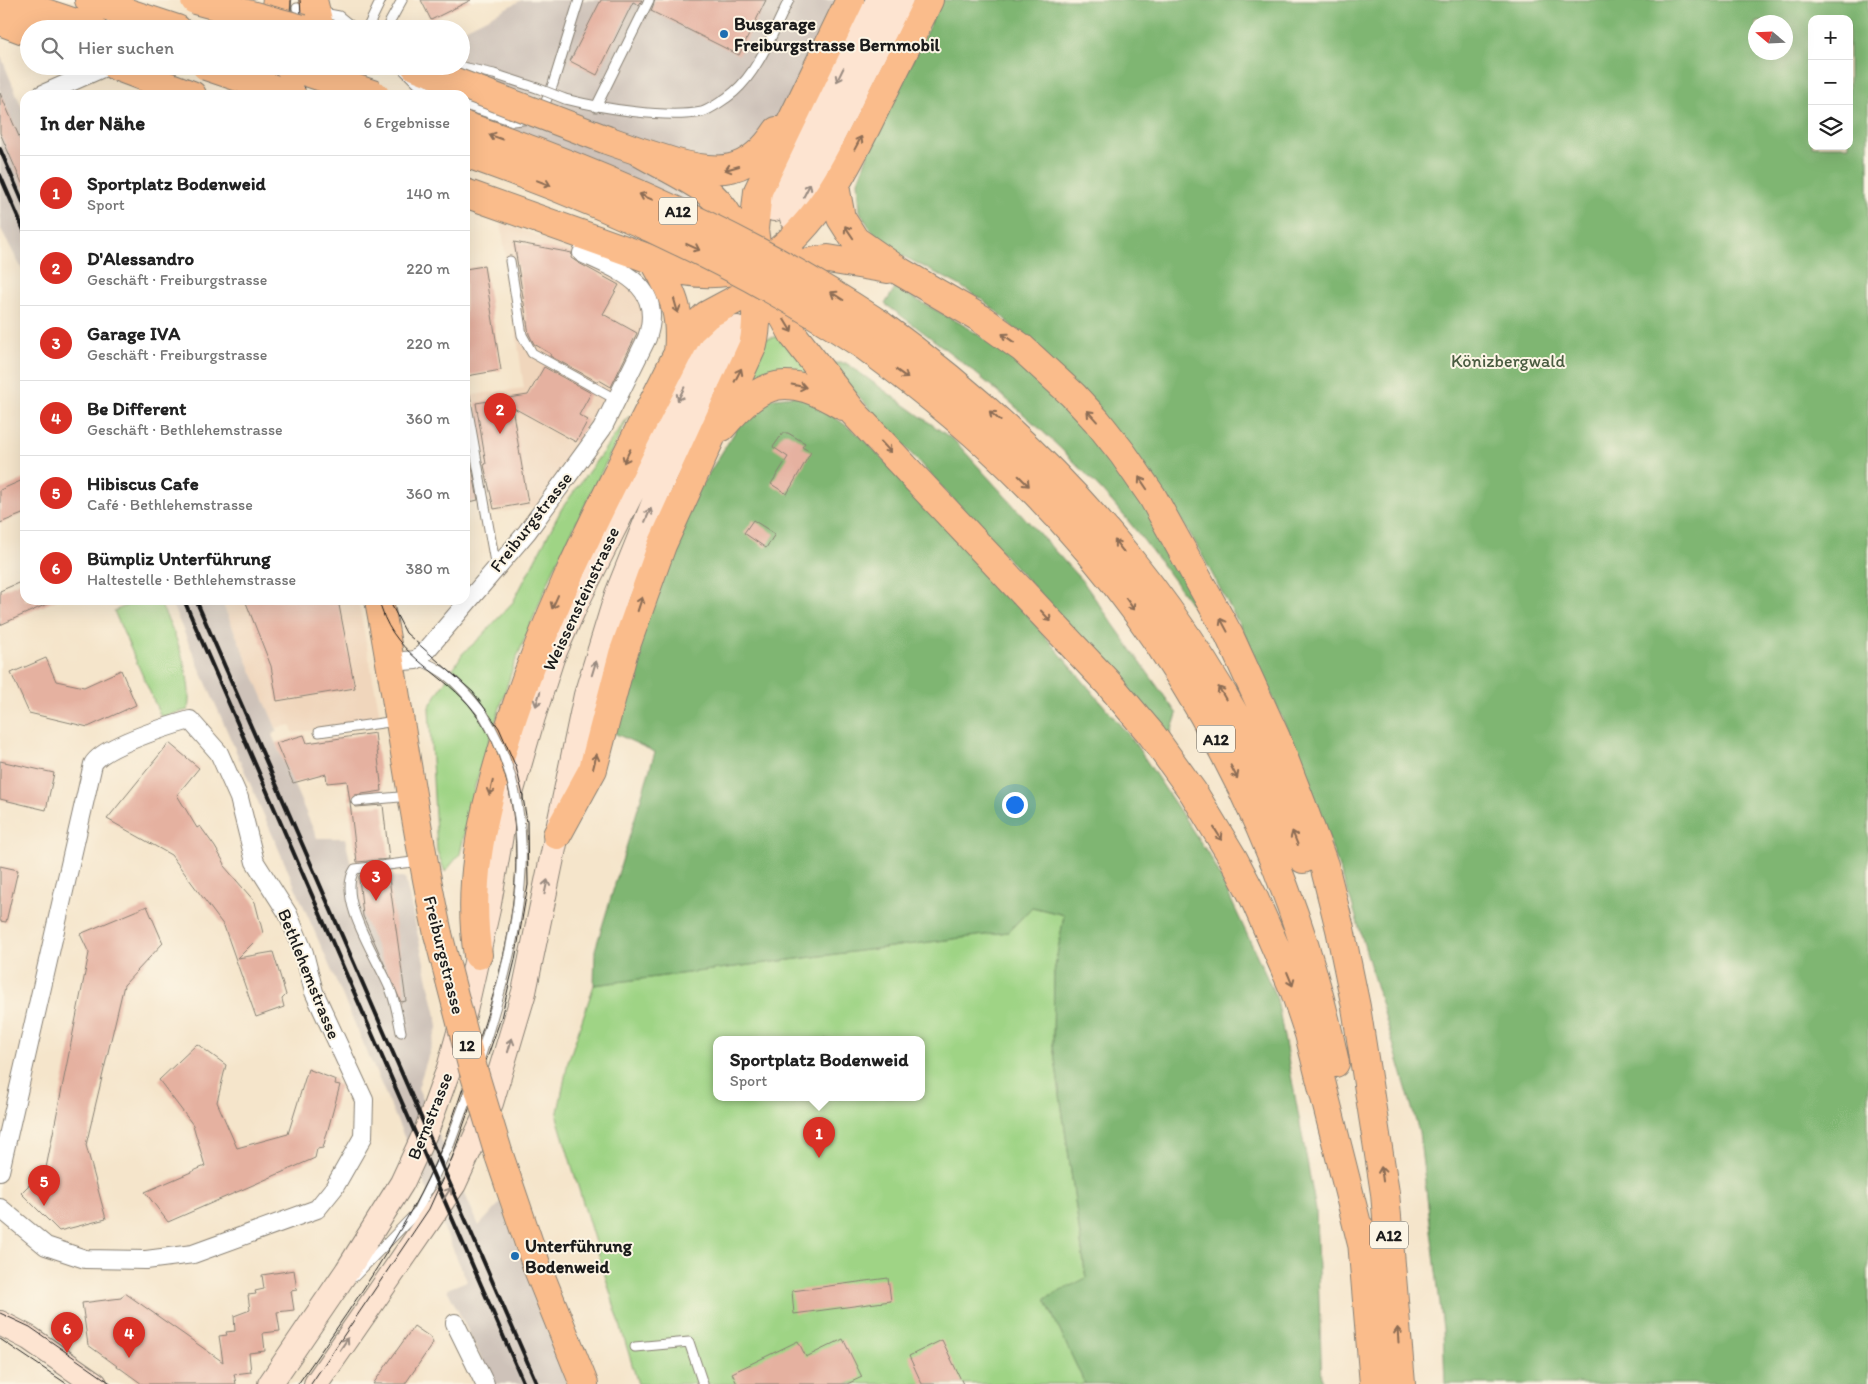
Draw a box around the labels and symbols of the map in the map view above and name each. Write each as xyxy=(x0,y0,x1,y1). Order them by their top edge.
place label: Busgarage Freiburgstrasse Bernmobil xyxy=(734,13,941,56)
north arrow xyxy=(1748,15,1793,60)
marker: Busgarage Freiburgstrasse Bernmobil xyxy=(718,28,730,40)
one-way arrow xyxy=(835,67,844,82)
one-way arrow xyxy=(488,132,504,141)
one-way arrow xyxy=(854,136,864,151)
one-way arrow xyxy=(724,163,740,173)
one-way arrow xyxy=(535,179,551,188)
one-way arrow xyxy=(803,183,812,198)
one-way arrow xyxy=(639,191,654,201)
road number: A12 xyxy=(659,198,697,225)
one-way arrow xyxy=(844,226,854,240)
one-way arrow xyxy=(685,242,700,252)
one-way arrow xyxy=(830,291,844,301)
one-way arrow xyxy=(671,298,681,314)
one-way arrow xyxy=(783,319,793,333)
one-way arrow xyxy=(1001,333,1015,343)
park label: Könizbergwald xyxy=(1451,350,1565,372)
one-way arrow xyxy=(734,368,743,383)
one-way arrow xyxy=(895,369,909,379)
one-way arrow xyxy=(791,381,807,391)
one-way arrow xyxy=(676,386,685,401)
pin: 2 xyxy=(484,393,516,434)
one-way arrow xyxy=(989,410,1002,422)
one-way arrow xyxy=(1086,410,1098,423)
one-way arrow xyxy=(880,441,892,453)
one-way arrow xyxy=(622,448,631,463)
street label: Freiburgstrasse xyxy=(485,468,577,576)
one-way arrow xyxy=(1018,475,1030,487)
one-way arrow xyxy=(1138,477,1148,491)
one-way arrow xyxy=(644,507,653,522)
street label: Weissensteinstrasse xyxy=(538,523,624,675)
one-way arrow xyxy=(1114,540,1125,553)
one-way arrow xyxy=(550,594,560,609)
one-way arrow xyxy=(635,597,645,613)
one-way arrow xyxy=(1125,597,1135,611)
one-way arrow xyxy=(1040,610,1052,623)
one-way arrow xyxy=(1219,617,1229,632)
one-way arrow xyxy=(590,660,600,676)
one-way arrow xyxy=(1217,687,1227,701)
one-way arrow xyxy=(533,691,543,707)
road number: A12 xyxy=(1197,726,1235,752)
one-way arrow xyxy=(591,753,601,769)
one-way arrow xyxy=(1229,764,1239,779)
one-way arrow xyxy=(486,780,495,796)
your location xyxy=(1002,792,1028,818)
one-way arrow xyxy=(1214,826,1224,840)
one-way arrow xyxy=(1290,831,1299,847)
pin: 3 xyxy=(360,860,392,901)
one-way arrow xyxy=(542,879,551,895)
street label: Freiburgstrasse xyxy=(419,894,469,1016)
street label: Bethlehemstrasse xyxy=(273,906,345,1042)
one-way arrow xyxy=(1286,971,1295,986)
road number: 12 xyxy=(453,1032,481,1058)
one-way arrow xyxy=(505,1037,515,1053)
street label: Bernstrasse xyxy=(403,1069,457,1163)
pin: 1 xyxy=(803,1117,835,1158)
pin: 5 xyxy=(28,1165,60,1206)
one-way arrow xyxy=(1377,1166,1387,1182)
one-way arrow xyxy=(442,1188,452,1202)
road number: A12 xyxy=(1370,1222,1408,1248)
place label: Unterführung Bodenweid xyxy=(525,1235,633,1278)
marker: Unterführung Bodenweid xyxy=(509,1250,521,1262)
pin: 6 xyxy=(51,1312,83,1353)
pin: 4 xyxy=(113,1317,145,1358)
one-way arrow xyxy=(1393,1328,1403,1344)
one-way arrow xyxy=(339,1337,349,1351)

